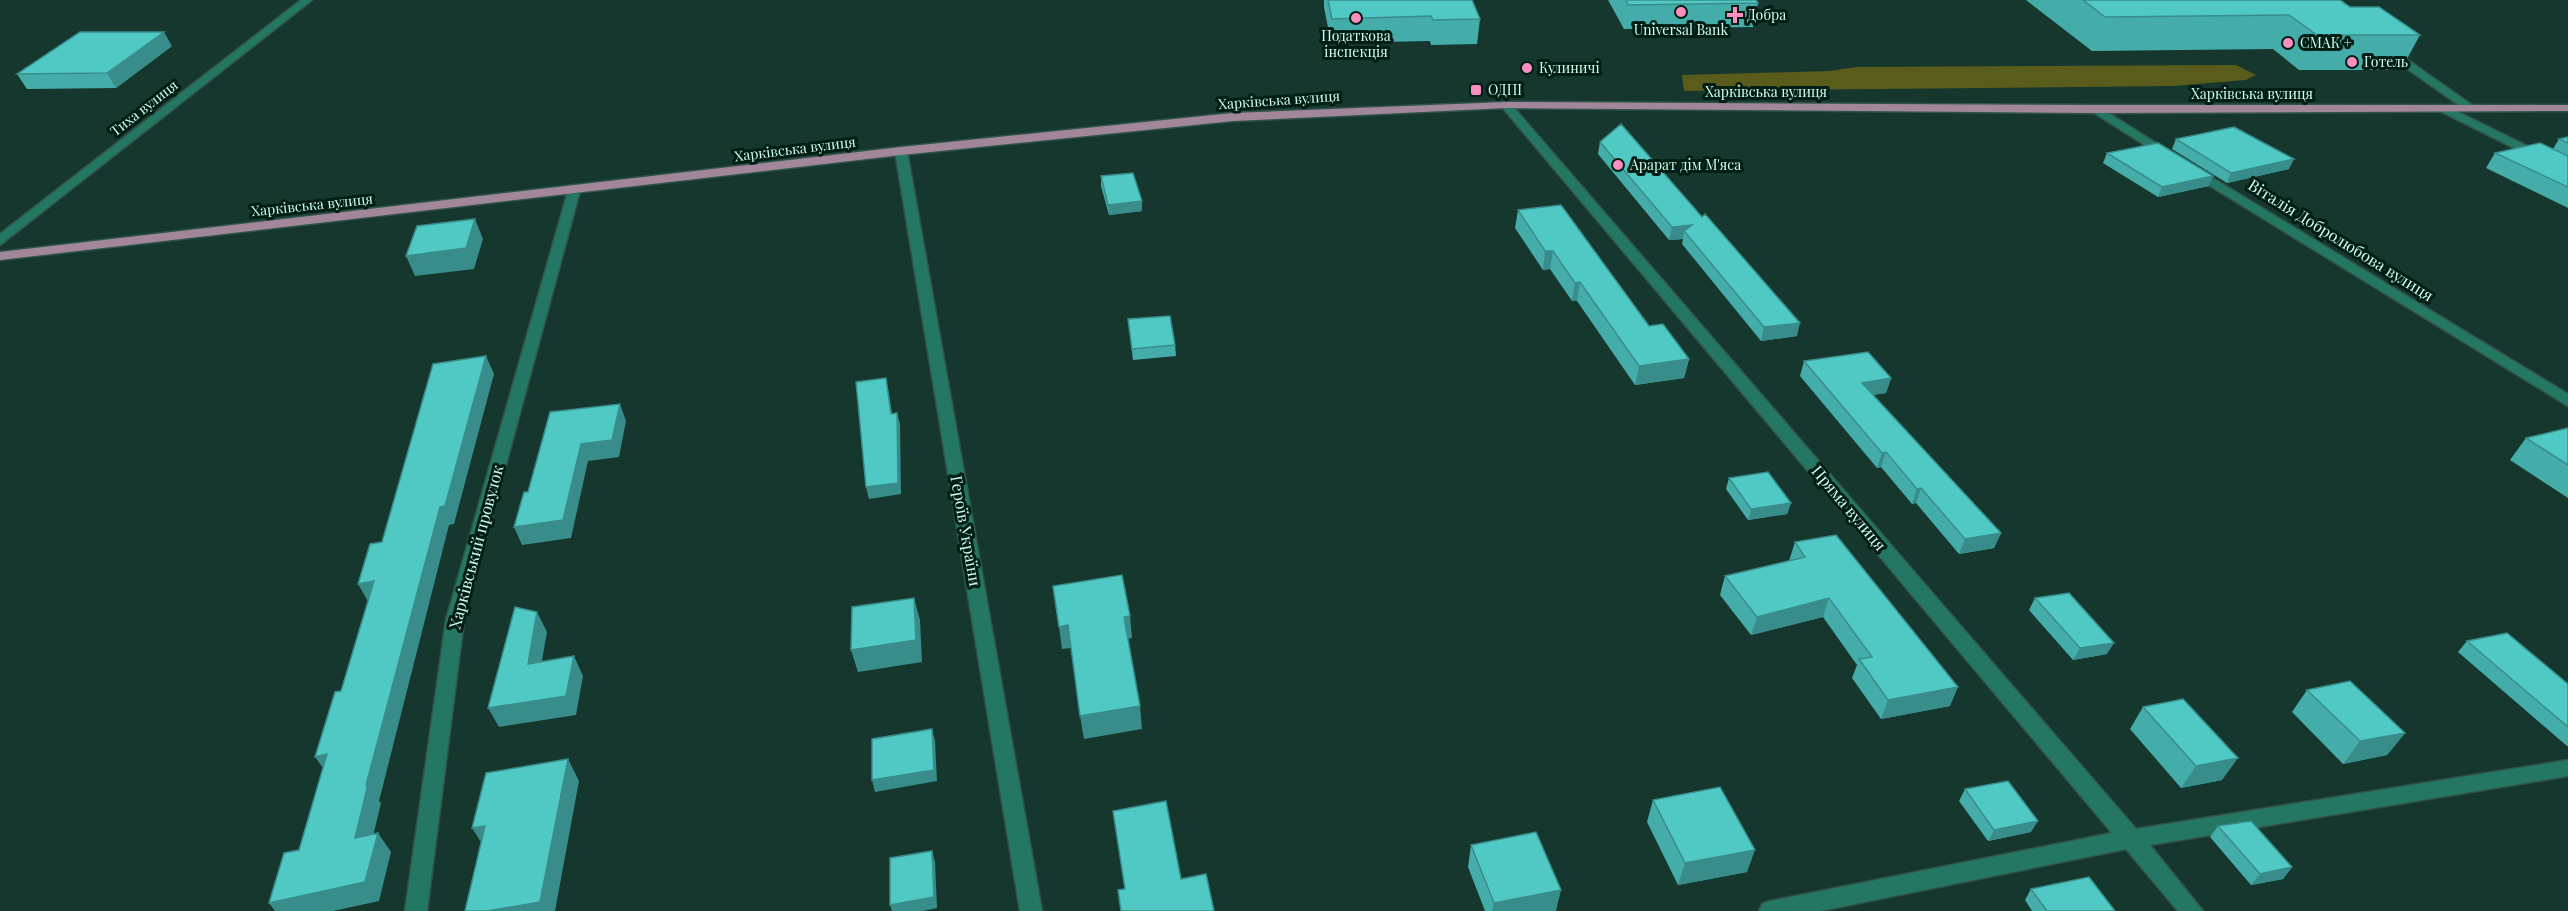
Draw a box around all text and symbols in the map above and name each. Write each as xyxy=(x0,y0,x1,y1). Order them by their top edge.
marker: Universal Bank xyxy=(1674,5,1688,19)
place label: Добра xyxy=(1747,5,1786,24)
marker: Добра xyxy=(1728,8,1742,22)
marker: Податкова інспекція xyxy=(1349,11,1363,25)
place label: Universal Bank xyxy=(1634,20,1728,39)
place label: Податкова інспекція xyxy=(1321,26,1391,61)
place label: СМАК + xyxy=(2300,33,2352,52)
marker: СМАК + xyxy=(2281,36,2295,50)
place label: Готель xyxy=(2364,52,2408,71)
marker: Готель xyxy=(2345,55,2359,69)
place label: Кулиничі xyxy=(1539,58,1600,77)
marker: Кулиничі xyxy=(1520,61,1534,75)
street label: Тиха вулиця xyxy=(106,75,182,140)
place label: ОДПІ xyxy=(1488,80,1522,99)
street label: Харківська вулиця xyxy=(1705,82,1828,101)
marker: ОДПІ xyxy=(1469,83,1483,97)
street label: Харківська вулиця xyxy=(2191,84,2314,103)
street label: Харківська вулиця xyxy=(1217,86,1341,113)
street label: Харківська вулиця xyxy=(733,132,857,165)
place label: Арарат дім М'яса xyxy=(1629,155,1741,174)
marker: Арарат дім М'яса xyxy=(1611,158,1625,172)
street label: Віталія Добролюбова вулиця xyxy=(2245,174,2438,306)
street label: Харківська вулиця xyxy=(250,189,374,220)
street label: Пряма вулиця xyxy=(1808,461,1891,555)
street label: Харківський провулок xyxy=(444,463,508,631)
street label: Героїв України xyxy=(946,474,987,588)

